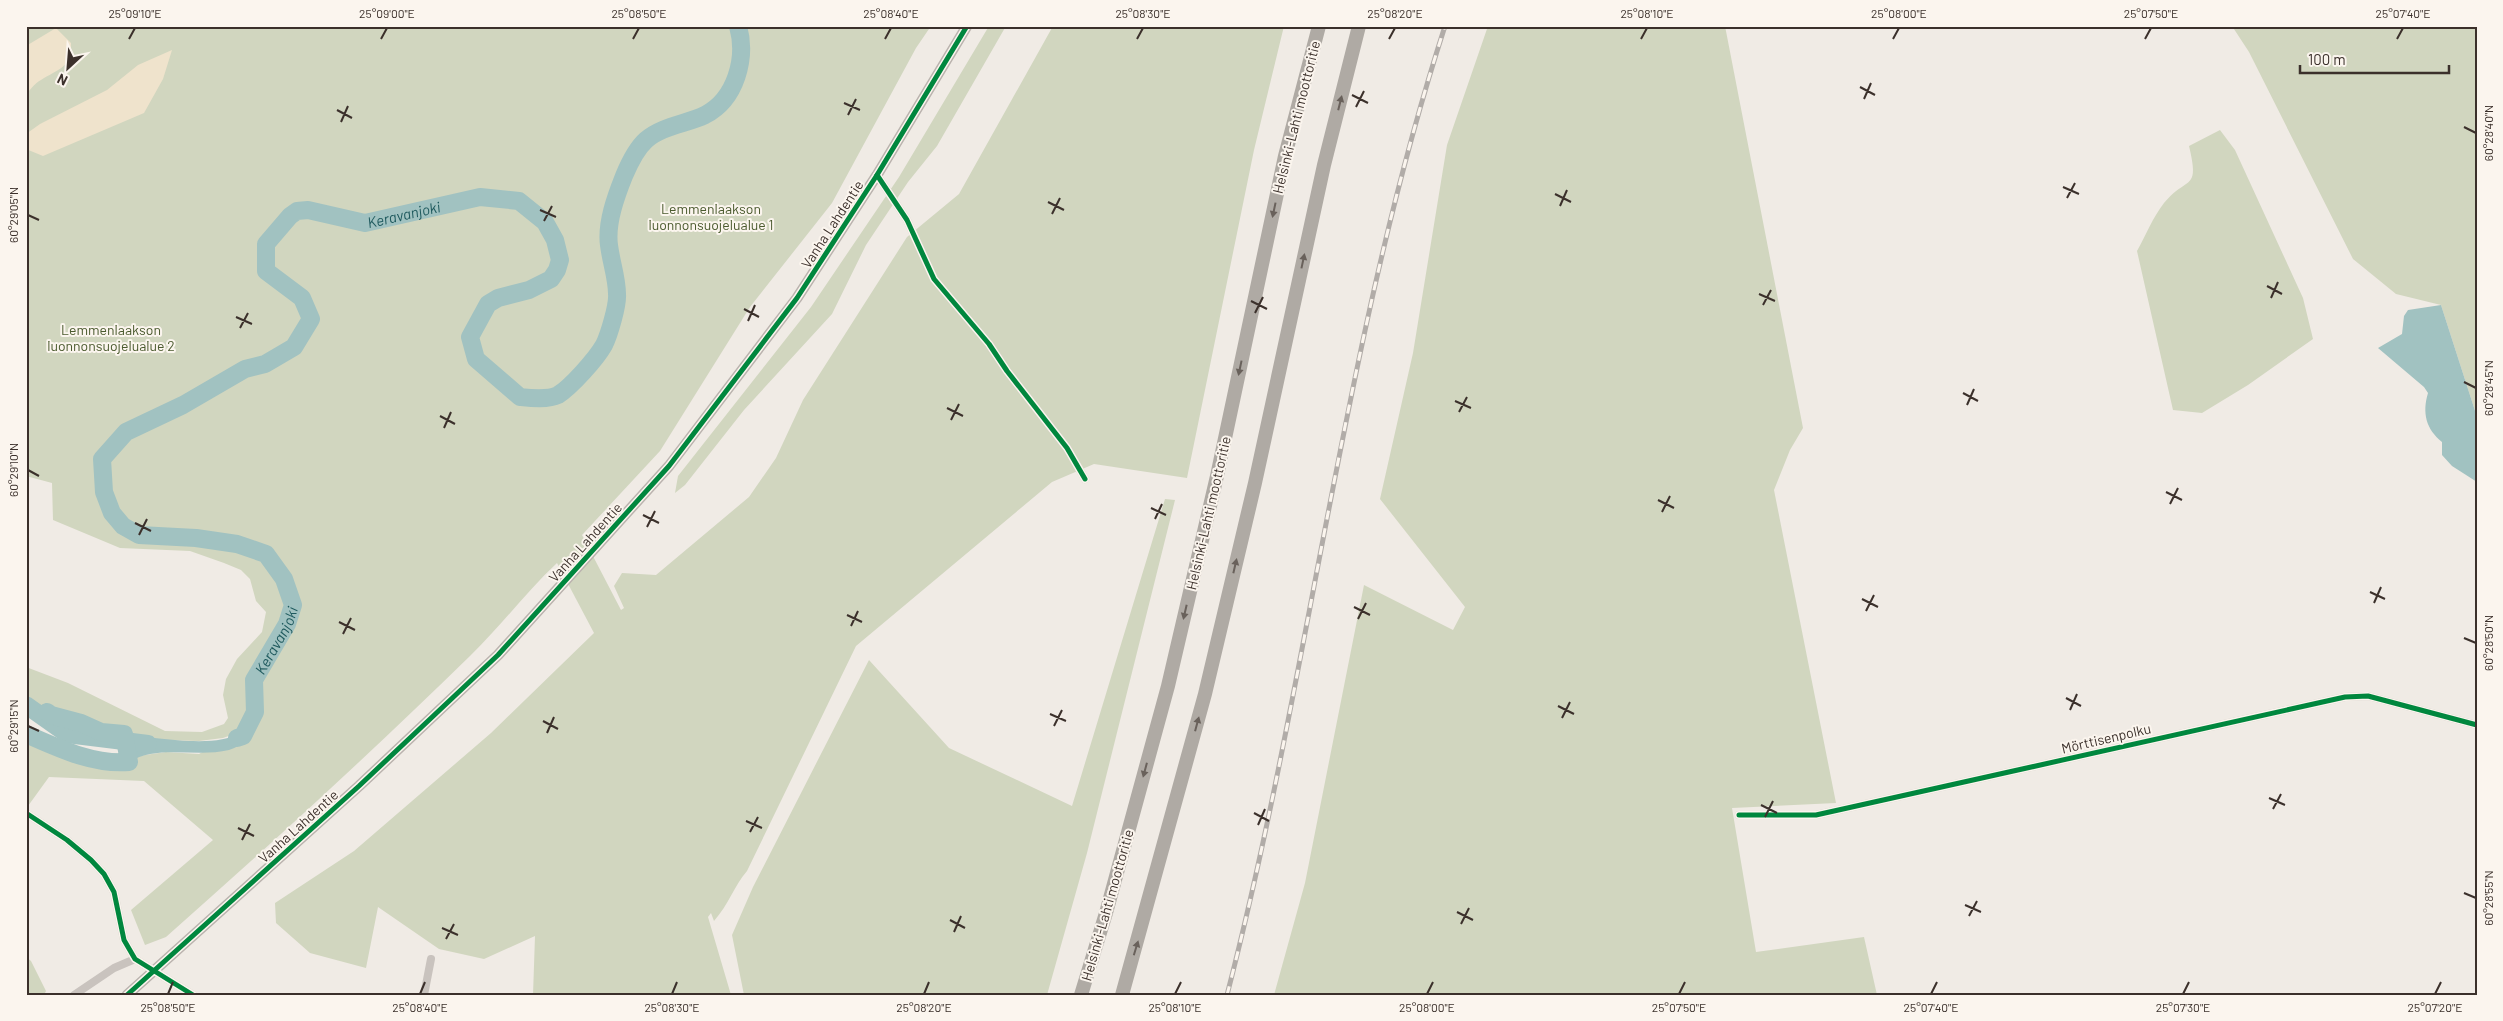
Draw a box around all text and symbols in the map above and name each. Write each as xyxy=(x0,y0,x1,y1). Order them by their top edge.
text: 25°09'10"E xyxy=(108,6,162,20)
text: 25°09'00"E xyxy=(359,6,415,20)
text: 25°08'50"E xyxy=(611,6,667,20)
text: 25°08'40"E xyxy=(863,6,919,20)
text: 25°08'30"E xyxy=(1115,6,1171,20)
text: 25°08'20"E xyxy=(1367,6,1423,20)
text: 25°08'10"E xyxy=(1620,6,1674,20)
text: 25°08'00"E xyxy=(1871,6,1927,20)
text: 25°07'50"E xyxy=(2124,6,2178,20)
text: 25°07'40"E xyxy=(2376,6,2430,20)
street label: Helsinki-Lahti moottoritie xyxy=(1269,39,1323,195)
north arrow xyxy=(42,42,92,92)
scale bar xyxy=(2300,42,2449,74)
text: 100 m xyxy=(2308,50,2346,68)
text: N xyxy=(54,70,70,90)
one-way arrow xyxy=(1336,95,1344,110)
text: 60°28'40"N xyxy=(2481,105,2495,161)
street label: Vanha Lahdentie xyxy=(797,177,867,271)
text: 60°29'05"N xyxy=(6,187,20,243)
water label: Keravanjoki xyxy=(365,197,442,231)
park label: Lemmenlaakson luonnonsuojelualue 1 xyxy=(648,200,774,233)
one-way arrow xyxy=(1270,202,1278,217)
one-way arrow xyxy=(1300,253,1308,269)
park label: Lemmenlaakson luonnonsuojelualue 2 xyxy=(47,321,175,354)
text: 60°28'45"N xyxy=(2481,360,2495,416)
one-way arrow xyxy=(1236,361,1244,376)
street label: Helsinki-Lahti moottoritie xyxy=(1182,435,1234,591)
text: 60°29'10"N xyxy=(6,443,20,497)
street label: Vanha Lahdentie xyxy=(545,499,625,585)
one-way arrow xyxy=(1231,558,1239,573)
water label: Keravanjoki xyxy=(251,604,301,677)
one-way arrow xyxy=(1181,605,1189,620)
text: 60°28'50"N xyxy=(2481,615,2495,671)
text: 60°29'15"N xyxy=(6,699,20,753)
one-way arrow xyxy=(1193,716,1201,731)
street label: Mörttisenpolku xyxy=(2060,719,2152,757)
one-way arrow xyxy=(1141,762,1149,777)
street label: Vanha Lahdentie xyxy=(255,786,341,866)
street label: Helsinki-Lahti moottoritie xyxy=(1077,827,1137,983)
text: 60°28'55"N xyxy=(2481,870,2495,926)
one-way arrow xyxy=(1133,940,1141,955)
text: 25°08'50"E xyxy=(140,1000,196,1014)
text: 25°08'40"E xyxy=(392,1000,448,1014)
text: 25°08'30"E xyxy=(644,1000,700,1014)
text: 25°08'20"E xyxy=(896,1000,952,1014)
text: 25°08'10"E xyxy=(1148,1000,1202,1014)
text: 25°08'00"E xyxy=(1399,1000,1455,1014)
text: 25°07'50"E xyxy=(1652,1000,1706,1014)
text: 25°07'40"E xyxy=(1904,1000,1958,1014)
text: 25°07'30"E xyxy=(2156,1000,2210,1014)
text: 25°07'20"E xyxy=(2408,1000,2462,1014)

